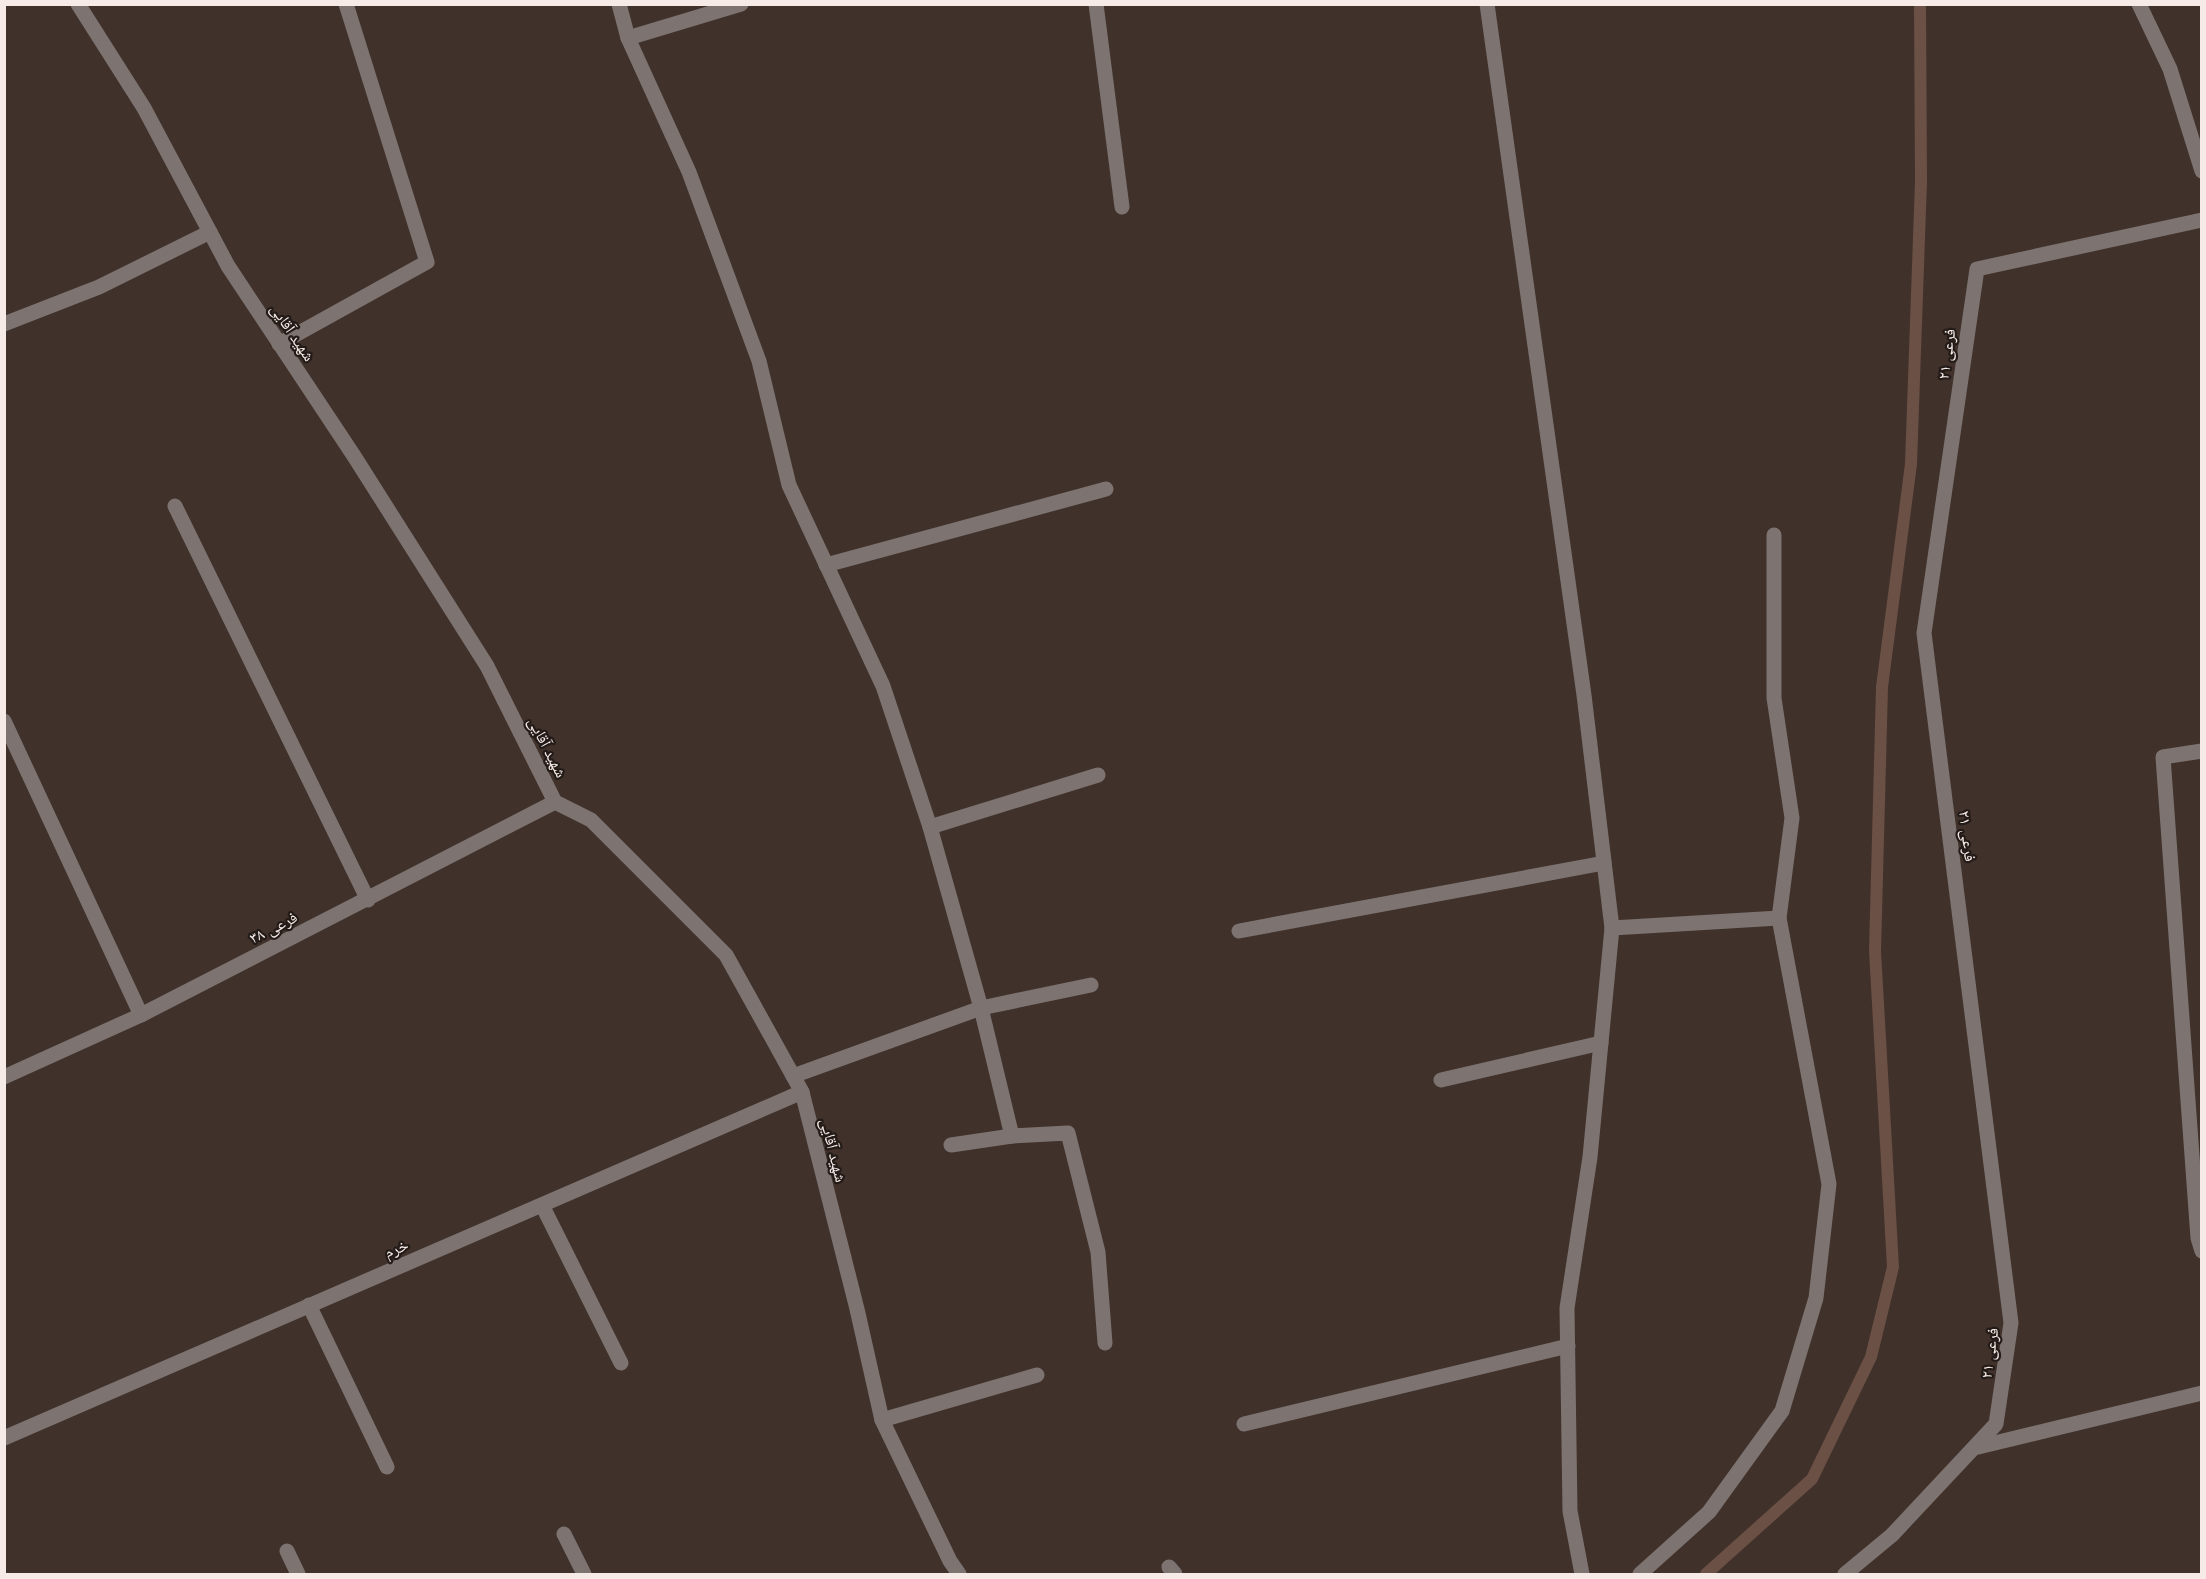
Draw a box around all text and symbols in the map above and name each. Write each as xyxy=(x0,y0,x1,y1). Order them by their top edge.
street label: شهید آقایی xyxy=(266,299,320,365)
street label: فرعی ۲۱ xyxy=(1933,327,1960,381)
street label: شهید آقایی xyxy=(523,713,572,781)
street label: فرعی ۲۱ xyxy=(1954,809,1981,863)
street label: فرعی ۳۸ xyxy=(246,906,301,948)
street label: شهید آقایی xyxy=(815,1116,852,1184)
street label: خرم xyxy=(381,1234,412,1263)
street label: فرعی ۲۱ xyxy=(1976,1326,2003,1380)

